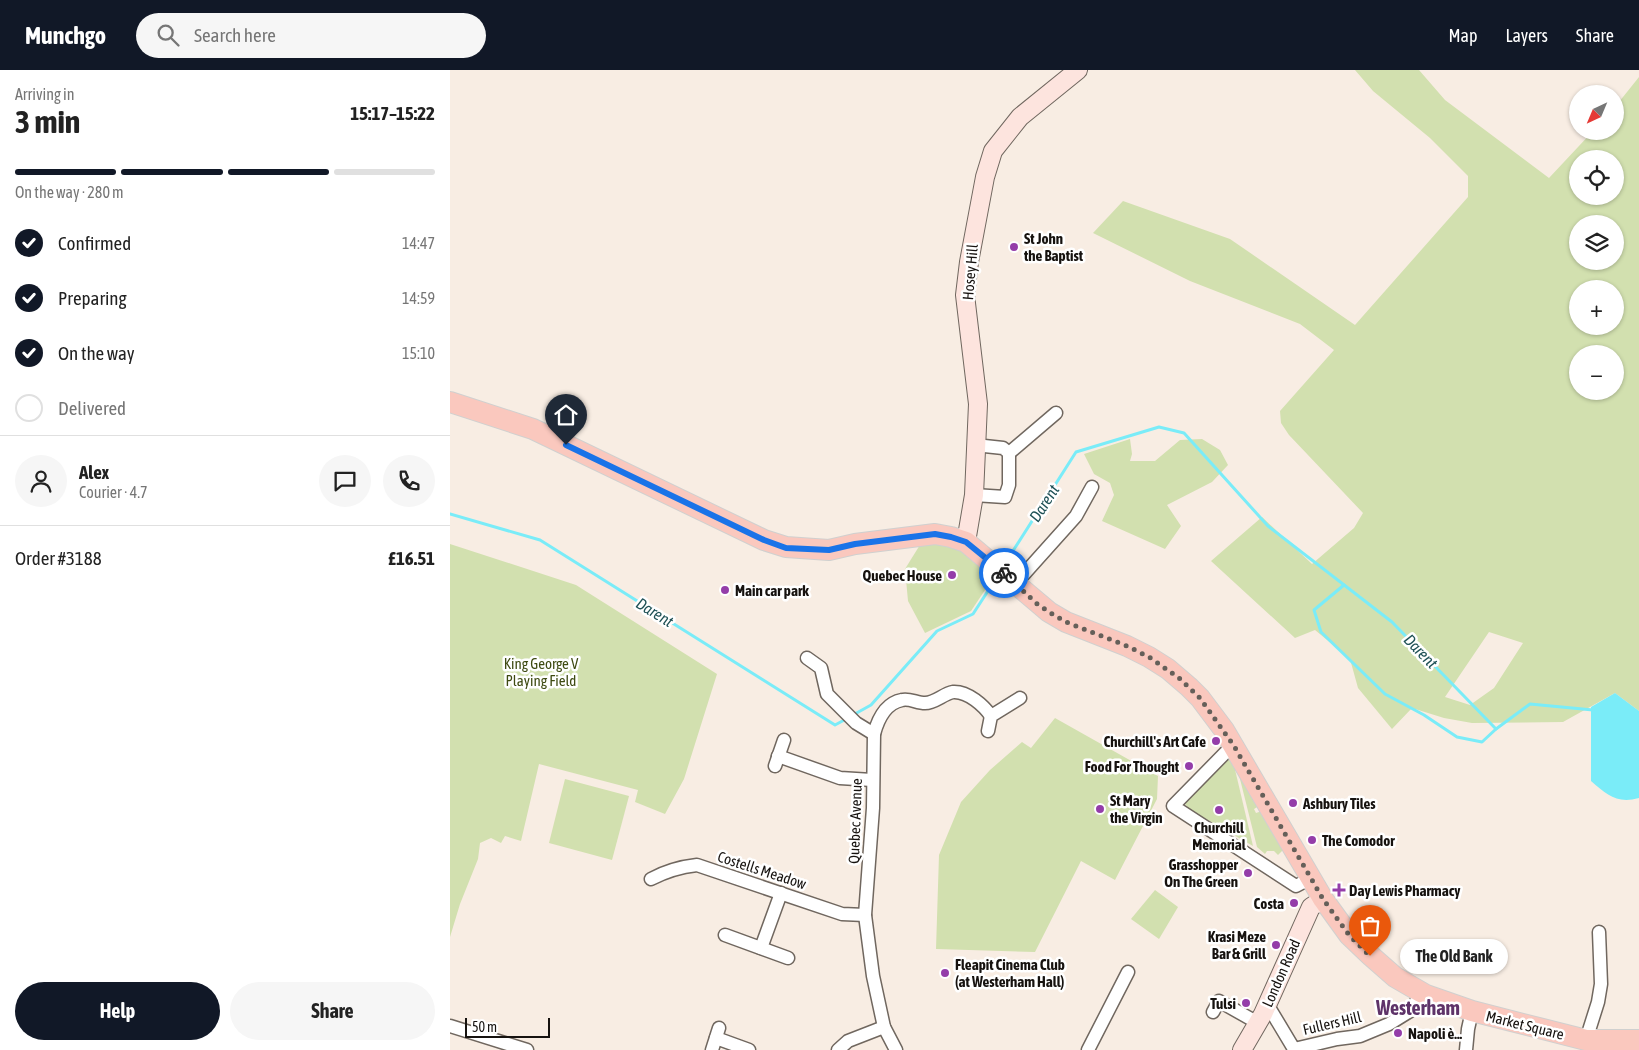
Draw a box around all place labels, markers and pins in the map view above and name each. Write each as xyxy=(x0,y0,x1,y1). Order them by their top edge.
place label: St John the Baptist xyxy=(1023,230,1084,264)
marker: St John the Baptist xyxy=(1008,241,1020,253)
pin xyxy=(545,394,587,445)
place label: Quebec House xyxy=(863,567,942,584)
marker: Quebec House xyxy=(946,569,958,581)
place label: Main car park xyxy=(735,582,809,599)
marker: Main car park xyxy=(719,584,731,596)
place label: Churchill's Art Cafe xyxy=(1104,733,1206,750)
marker: Churchill's Art Cafe xyxy=(1210,735,1222,747)
place label: Food For Thought xyxy=(1085,758,1180,775)
marker: Food For Thought xyxy=(1183,760,1195,772)
place label: St Mary the Virgin xyxy=(1109,792,1162,826)
place label: Ashbury Tiles xyxy=(1302,795,1376,812)
marker: Ashbury Tiles xyxy=(1287,797,1299,809)
marker: St Mary the Virgin xyxy=(1094,803,1106,815)
marker: Churchill Memorial xyxy=(1213,804,1225,816)
place label: Churchill Memorial xyxy=(1192,819,1247,853)
place label: The Comodor xyxy=(1322,832,1395,849)
marker: The Comodor xyxy=(1306,834,1318,846)
place label: Grasshopper On The Green xyxy=(1164,856,1239,890)
marker: Grasshopper On The Green xyxy=(1242,867,1254,879)
place label: Day Lewis Pharmacy xyxy=(1349,882,1461,899)
marker: Day Lewis Pharmacy xyxy=(1333,884,1345,896)
place label: Costa xyxy=(1254,895,1284,912)
marker: Costa xyxy=(1288,897,1300,909)
pin xyxy=(1349,905,1391,956)
place label: Krasi Meze Bar & Grill xyxy=(1208,928,1267,962)
callout: The Old Bank xyxy=(1400,938,1508,974)
marker: Krasi Meze Bar & Grill xyxy=(1270,939,1282,951)
place label: Fleapit Cinema Club (at Westerham Hall) xyxy=(955,956,1065,990)
marker: Fleapit Cinema Club (at Westerham Hall) xyxy=(939,967,951,979)
place label: Tulsi xyxy=(1210,995,1236,1012)
marker: Tulsi xyxy=(1240,997,1252,1009)
place label: Napoli è... xyxy=(1408,1025,1463,1042)
marker: Napoli è... xyxy=(1392,1027,1404,1039)

